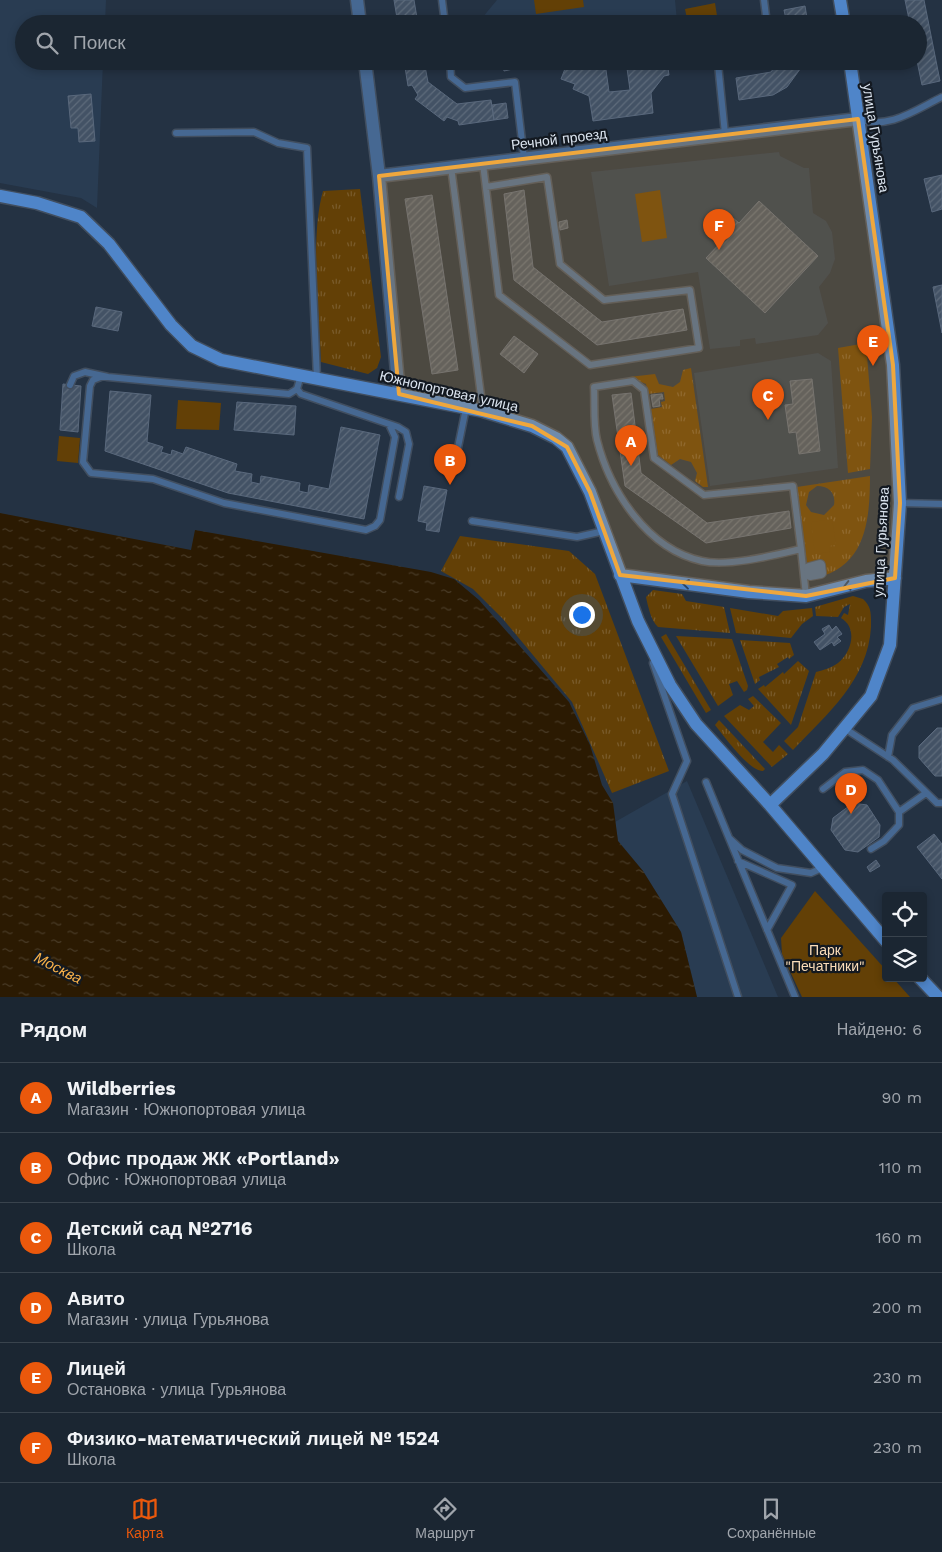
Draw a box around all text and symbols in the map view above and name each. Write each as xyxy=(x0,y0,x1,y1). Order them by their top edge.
search box xyxy=(15,15,927,70)
icon: search xyxy=(33,29,61,57)
text: Поиск xyxy=(73,31,126,54)
street label: улица Гурьянова xyxy=(859,82,893,194)
street label: Речной проезд xyxy=(510,125,608,153)
pin: F xyxy=(703,209,735,250)
pin: E xyxy=(857,325,889,366)
street label: Южнопортовая улица xyxy=(378,367,520,415)
pin: C xyxy=(752,379,784,420)
pin: A xyxy=(615,425,647,466)
pin: B xyxy=(434,444,466,485)
street label: улица Гурьянова xyxy=(870,486,892,597)
one-way arrow xyxy=(682,579,691,589)
one-way arrow xyxy=(843,580,851,590)
your location xyxy=(569,602,595,628)
pin: D xyxy=(835,773,867,814)
map controls xyxy=(882,892,927,982)
button: locate xyxy=(882,892,927,937)
button: layers xyxy=(882,937,927,982)
park label: Парк "Печатники" xyxy=(785,942,865,974)
water label: Москва xyxy=(31,948,85,988)
text: Рядом xyxy=(20,1017,87,1042)
text: Найдено: 6 xyxy=(837,1020,922,1039)
text: Wildberries xyxy=(67,1077,176,1100)
text: A xyxy=(31,1088,41,1107)
text: 90 m xyxy=(881,1088,922,1107)
text: Магазин · Южнопортовая улица xyxy=(67,1100,305,1119)
text: Офис продаж ЖК «Portland» xyxy=(67,1147,340,1170)
text: B xyxy=(31,1158,41,1177)
text: 110 m xyxy=(879,1158,922,1177)
text: Офис · Южнопортовая улица xyxy=(67,1170,286,1189)
text: Детский сад №2716 xyxy=(67,1217,252,1240)
text: C xyxy=(31,1228,41,1247)
text: 160 m xyxy=(875,1228,922,1247)
text: Школа xyxy=(67,1240,116,1259)
text: Авито xyxy=(67,1287,125,1310)
text: D xyxy=(30,1298,42,1317)
text: 200 m xyxy=(872,1298,922,1317)
text: Магазин · улица Гурьянова xyxy=(67,1310,269,1329)
text: Лицей xyxy=(67,1357,126,1380)
text: E xyxy=(31,1368,41,1387)
text: 230 m xyxy=(873,1368,922,1387)
text: Остановка · улица Гурьянова xyxy=(67,1380,286,1399)
text: Физико-математический лицей № 1524 xyxy=(67,1427,440,1450)
text: F xyxy=(31,1438,41,1457)
text: 230 m xyxy=(873,1438,922,1457)
text: Школа xyxy=(67,1450,116,1469)
tab: Карта xyxy=(126,1495,163,1541)
tab: Маршрут xyxy=(415,1495,475,1541)
tab: Сохранённые xyxy=(727,1495,816,1541)

